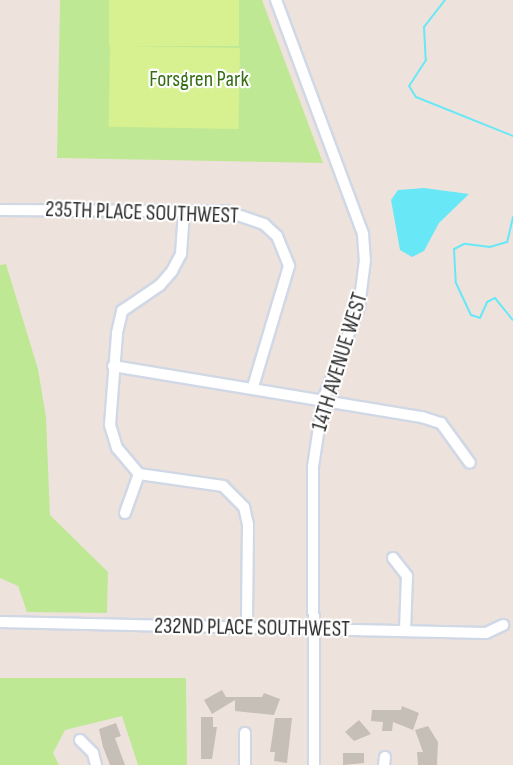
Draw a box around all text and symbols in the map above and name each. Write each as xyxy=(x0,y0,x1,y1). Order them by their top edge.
park label: Forsgren Park xyxy=(149,67,249,93)
street label: 235TH PLACE SOUTHWEST xyxy=(45,196,239,230)
street label: 14TH AVENUE WEST xyxy=(306,290,374,434)
street label: 232ND PLACE SOUTHWEST xyxy=(154,613,350,643)

